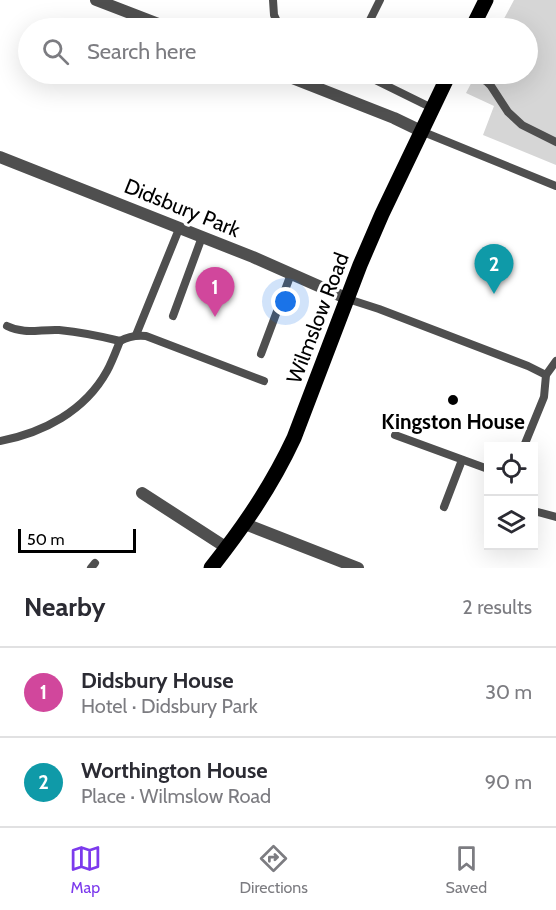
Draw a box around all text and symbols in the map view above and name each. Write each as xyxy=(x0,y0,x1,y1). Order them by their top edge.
search box xyxy=(18,18,538,84)
icon: search xyxy=(39,35,72,68)
text: Search here xyxy=(87,38,196,65)
street label: Didsbury Park xyxy=(121,173,244,242)
pin: 2 xyxy=(474,244,514,294)
street label: Wilmslow Road xyxy=(281,249,354,387)
pin: 1 xyxy=(196,268,234,317)
your location xyxy=(271,287,300,316)
marker: Kingston House xyxy=(446,393,460,407)
place label: Kingston House xyxy=(381,409,525,434)
map controls xyxy=(484,442,538,550)
button: locate xyxy=(484,442,538,496)
button: layers xyxy=(484,496,538,550)
scale bar xyxy=(18,526,136,554)
text: 50 m xyxy=(27,530,64,549)
text: Nearby xyxy=(24,591,105,623)
text: 2 results xyxy=(462,595,532,619)
text: Didsbury House xyxy=(81,667,234,694)
text: 1 xyxy=(40,680,47,704)
text: 30 m xyxy=(485,680,532,704)
text: Hotel · Didsbury Park xyxy=(81,694,258,718)
text: Worthington House xyxy=(81,757,268,784)
text: 2 xyxy=(38,770,49,794)
text: 90 m xyxy=(485,770,532,794)
text: Place · Wilmslow Road xyxy=(81,784,271,808)
tab: Map xyxy=(69,842,102,897)
tab: Directions xyxy=(240,842,308,897)
tab: Saved xyxy=(446,842,487,897)

